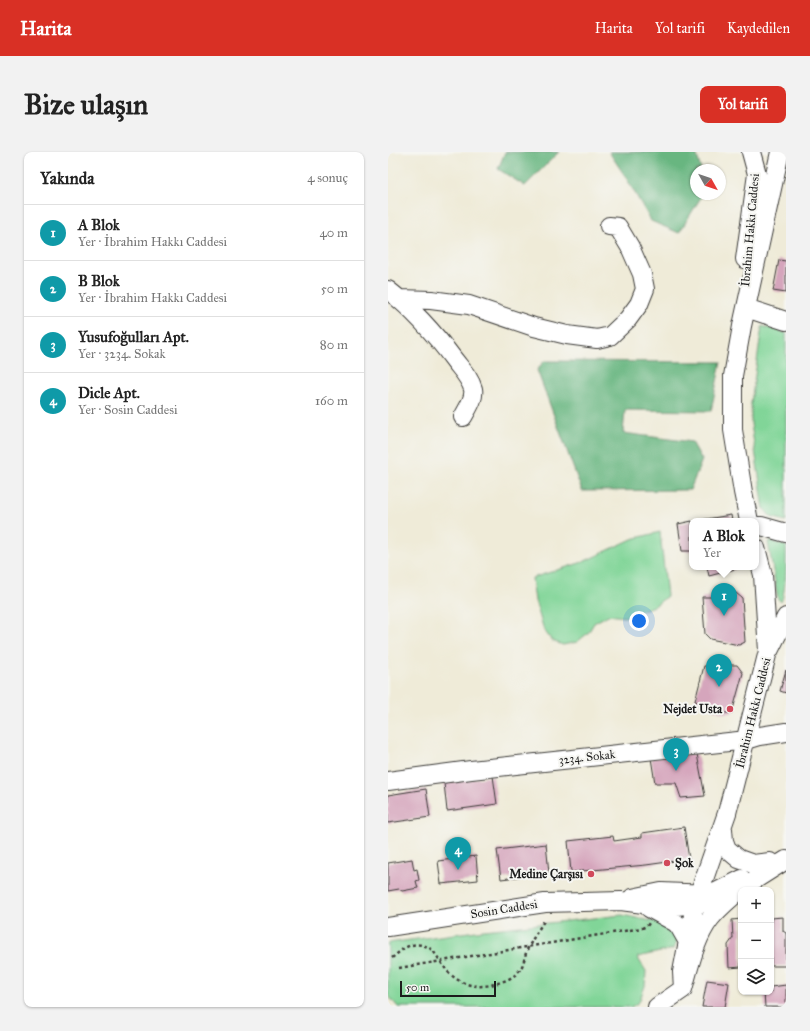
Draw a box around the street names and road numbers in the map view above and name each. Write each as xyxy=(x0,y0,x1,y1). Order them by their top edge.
street label: İbrahim Hakkı Caddesi xyxy=(737,172,762,287)
street label: İbrahim Hakkı Caddesi xyxy=(731,655,774,770)
street label: 3234. Sokak xyxy=(558,747,616,767)
street label: Sosin Caddesi xyxy=(469,897,539,921)

